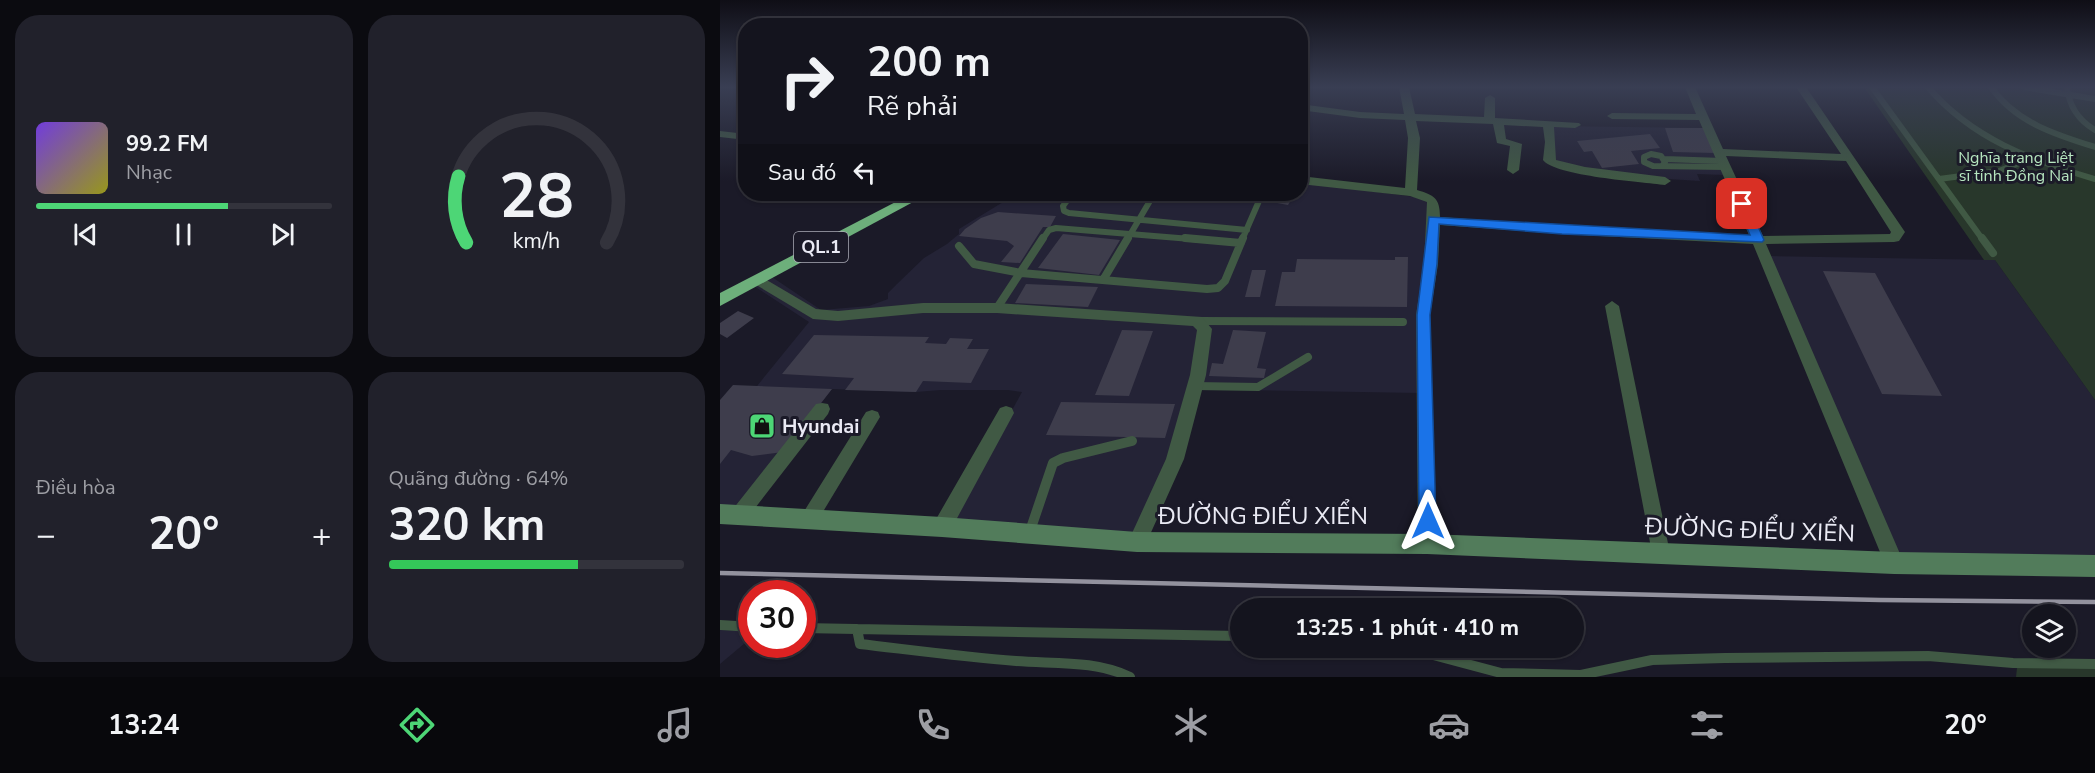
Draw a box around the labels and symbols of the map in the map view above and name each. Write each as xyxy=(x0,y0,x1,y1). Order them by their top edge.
park label: Nghĩa trang Liệt sĩ tỉnh Đồng Nai xyxy=(1958,147,2074,187)
pin xyxy=(1716,178,1767,229)
road number: QL.1 xyxy=(794,232,848,262)
shop icon: Hyundai xyxy=(747,411,777,441)
place label: Hyundai xyxy=(782,413,859,440)
position arrow xyxy=(1396,489,1460,553)
street label: ĐƯỜNG ĐIỂU XIỂN xyxy=(1157,499,1368,532)
street label: ĐƯỜNG ĐIỂU XIỂN xyxy=(1643,509,1856,550)
speed limit sign: 30 xyxy=(738,580,816,658)

